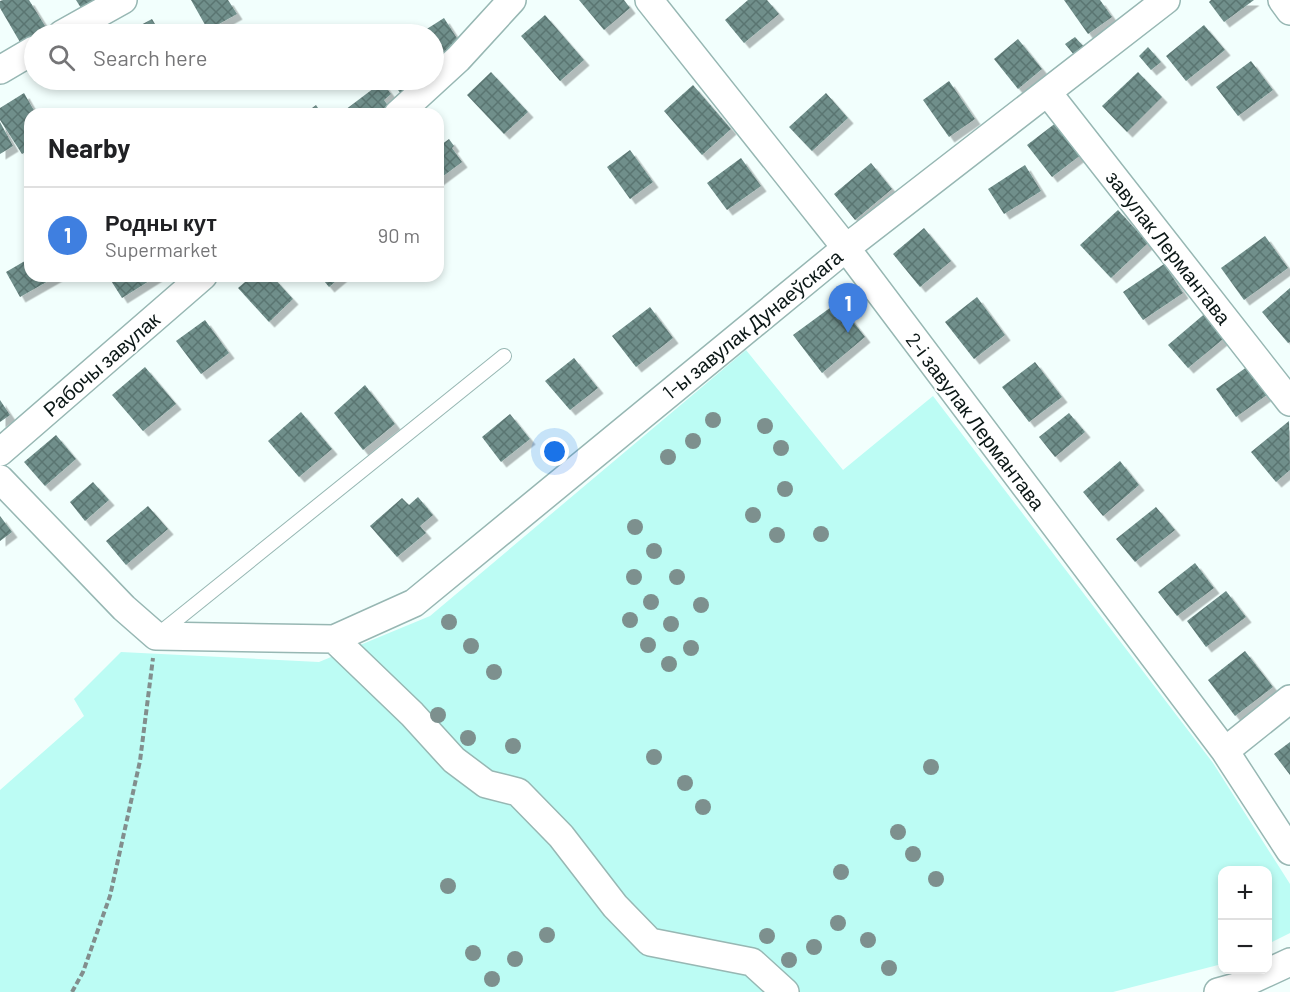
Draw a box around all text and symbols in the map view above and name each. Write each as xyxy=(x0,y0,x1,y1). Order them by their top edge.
search box xyxy=(24,24,444,90)
icon: search xyxy=(45,41,78,74)
text: Search here xyxy=(93,44,207,70)
text: Nearby xyxy=(48,132,130,163)
street label: завулак Лермантава xyxy=(1102,165,1237,329)
text: Родны кут xyxy=(105,209,217,235)
text: 1 xyxy=(64,223,71,247)
text: 90 m xyxy=(378,223,420,247)
text: Supermarket xyxy=(105,237,218,261)
street label: 1-ы завулак Дунаеўскага xyxy=(657,244,847,404)
pin: 1 xyxy=(828,284,868,333)
street label: Рабочы завулак xyxy=(38,307,164,421)
street label: 2-і завулак Лермантава xyxy=(902,328,1051,515)
your location xyxy=(540,437,569,466)
map controls xyxy=(1218,866,1272,974)
button: + xyxy=(1218,866,1272,920)
button: − xyxy=(1218,920,1272,974)

